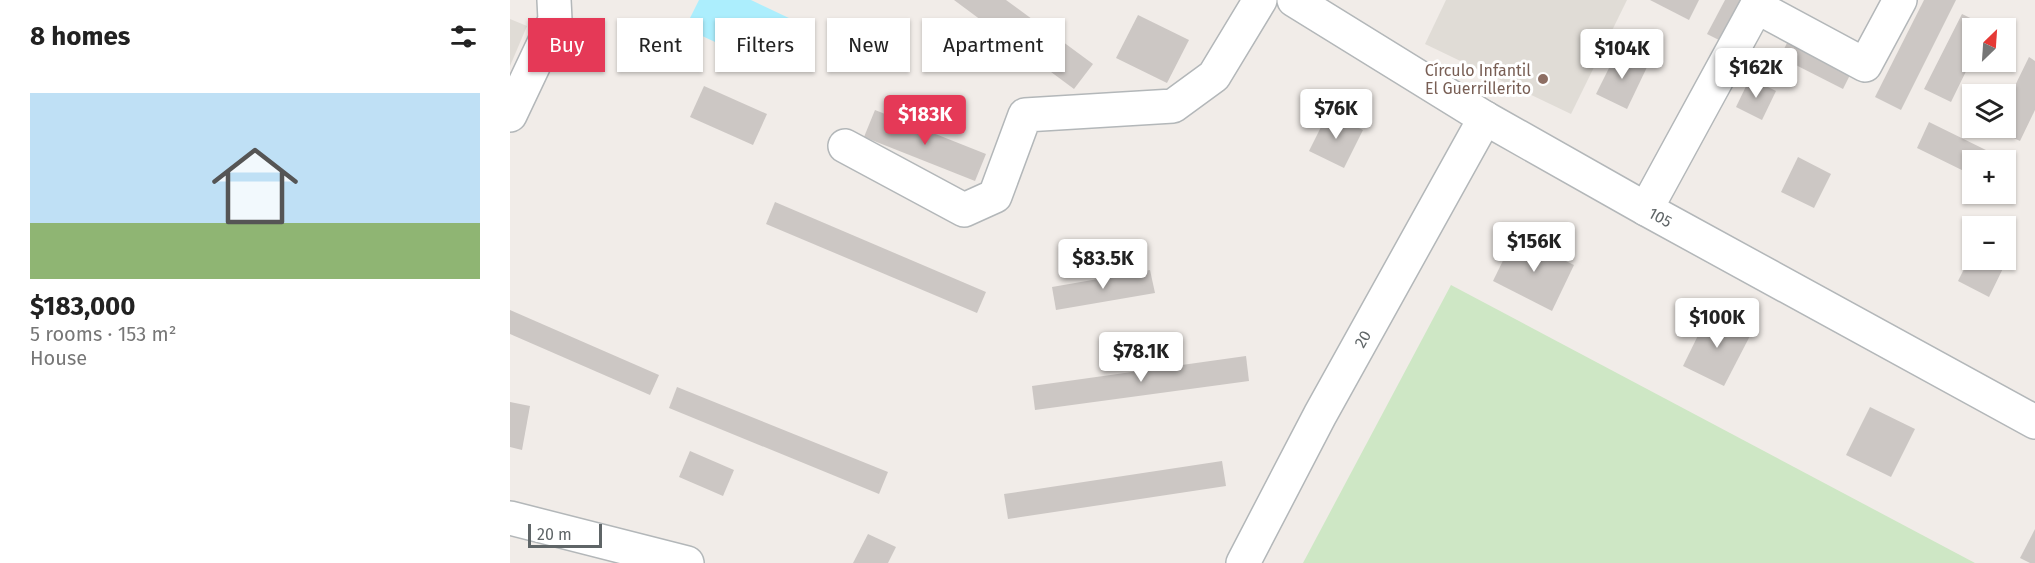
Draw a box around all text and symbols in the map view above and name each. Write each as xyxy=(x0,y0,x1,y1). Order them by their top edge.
chip: Buy xyxy=(528,18,605,72)
chip: Rent xyxy=(617,18,703,72)
chip: Filters xyxy=(715,18,815,72)
chip: New xyxy=(827,18,910,72)
chip: Apartment xyxy=(922,18,1065,72)
north arrow xyxy=(1962,18,2016,72)
map controls xyxy=(1962,18,2016,270)
icon: filters xyxy=(447,20,480,53)
text: 8 homes xyxy=(30,21,130,52)
pin: $104K xyxy=(1580,29,1664,80)
text: $104K xyxy=(1594,36,1650,60)
pin: $162K xyxy=(1714,48,1798,99)
text: $162K xyxy=(1729,55,1783,79)
place label: Círculo Infantil El Guerrillerito xyxy=(1425,61,1531,98)
marker: Círculo Infantil El Guerrillerito xyxy=(1536,72,1550,86)
button: layers xyxy=(1962,84,2016,138)
pin: $76K xyxy=(1300,89,1372,140)
pin: $183K xyxy=(883,95,967,146)
text: $76K xyxy=(1314,96,1358,120)
text: $183K xyxy=(898,102,952,126)
icon: home xyxy=(201,132,309,240)
button: + xyxy=(1962,150,2016,204)
street label: 105 xyxy=(1645,203,1675,231)
button: − xyxy=(1962,216,2016,270)
pin: $156K xyxy=(1492,222,1576,273)
text: $156K xyxy=(1507,229,1561,253)
pin: $83.5K xyxy=(1054,239,1152,290)
text: $83.5K xyxy=(1072,246,1134,270)
text: $183,000 xyxy=(30,291,136,322)
pin: $100K xyxy=(1675,298,1759,349)
text: $100K xyxy=(1689,305,1745,329)
text: 5 rooms · 153 m² xyxy=(30,322,177,346)
street label: 20 xyxy=(1350,327,1375,351)
pin: $78.1K xyxy=(1092,332,1190,383)
text: $78.1K xyxy=(1113,339,1169,363)
text: House xyxy=(30,346,87,370)
scale bar xyxy=(528,521,602,548)
text: 20 m xyxy=(537,525,572,544)

